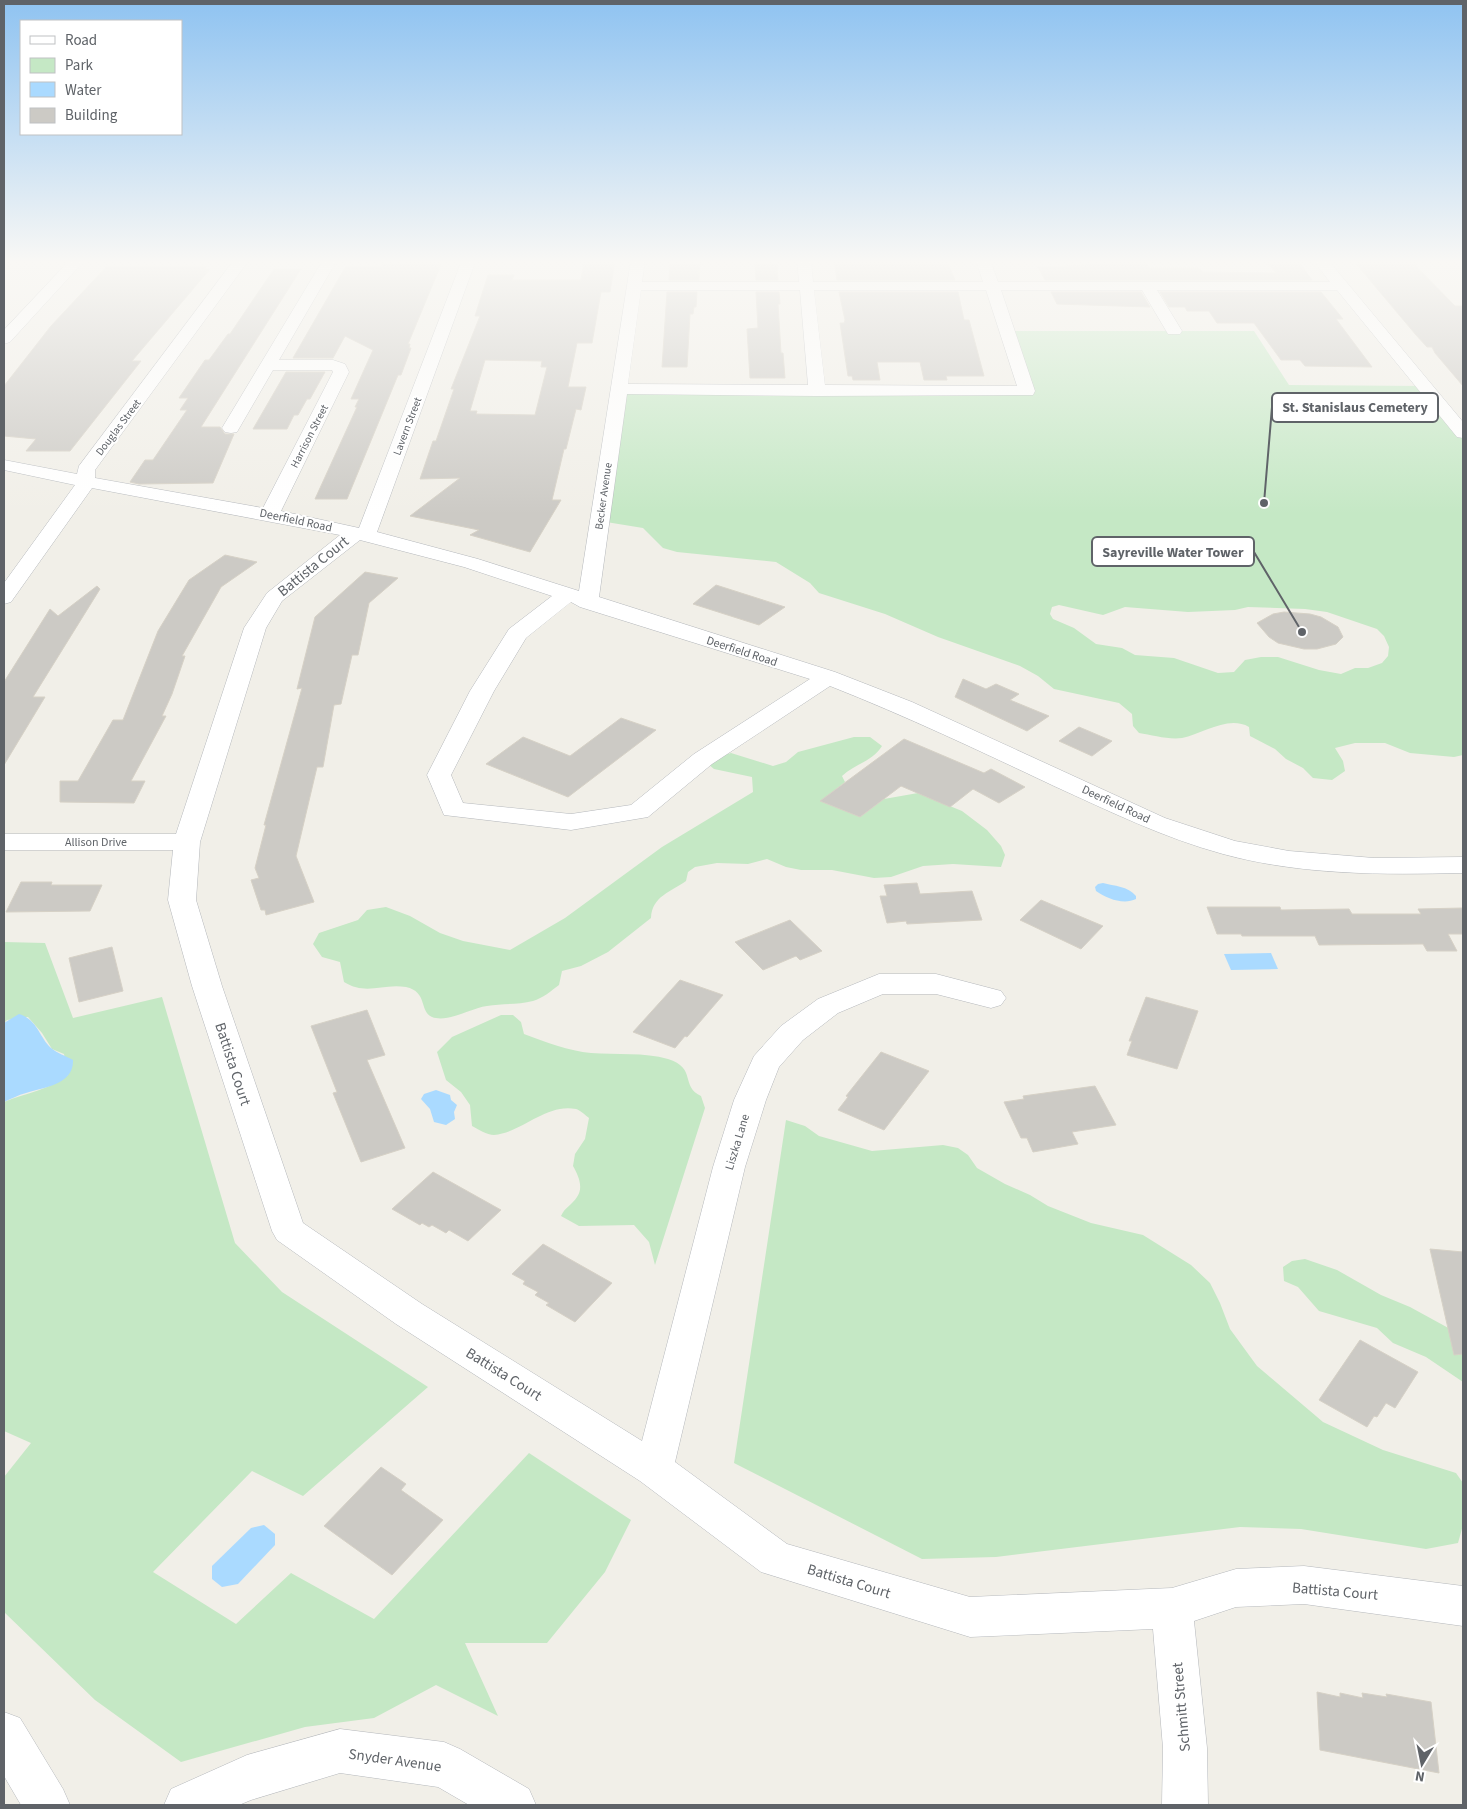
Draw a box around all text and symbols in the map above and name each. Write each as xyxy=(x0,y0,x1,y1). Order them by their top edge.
legend xyxy=(20,20,182,135)
text: Road xyxy=(65,30,97,51)
text: Park xyxy=(65,55,94,76)
text: Water xyxy=(65,80,102,101)
text: Building xyxy=(65,105,118,126)
callout: St. Stanislaus Cemetery xyxy=(1272,393,1438,422)
street label: Lavern Street xyxy=(390,395,426,457)
street label: Douglas Street xyxy=(92,396,145,459)
text: St. Stanislaus Cemetery xyxy=(1282,398,1429,418)
street label: Harrison Street xyxy=(287,402,332,471)
street label: Becker Avenue xyxy=(591,461,616,531)
street label: Deerfield Road xyxy=(258,505,334,536)
street label: Battista Court xyxy=(273,531,353,602)
callout: Sayreville Water Tower xyxy=(1092,537,1254,566)
text: Sayreville Water Tower xyxy=(1102,543,1244,563)
street label: Deerfield Road xyxy=(704,632,780,671)
street label: Deerfield Road xyxy=(1079,781,1153,828)
street label: Allison Drive xyxy=(65,834,127,851)
street label: Battista Court xyxy=(209,1020,256,1108)
street label: Liszka Lane xyxy=(721,1112,754,1172)
street label: Battista Court xyxy=(462,1343,546,1406)
street label: Battista Court xyxy=(805,1559,893,1604)
street label: Battista Court xyxy=(1291,1577,1379,1606)
street label: Schmitt Street xyxy=(1167,1661,1196,1752)
north arrow xyxy=(1397,1739,1447,1789)
street label: Snyder Avenue xyxy=(347,1744,443,1777)
text: N xyxy=(1414,1765,1426,1786)

